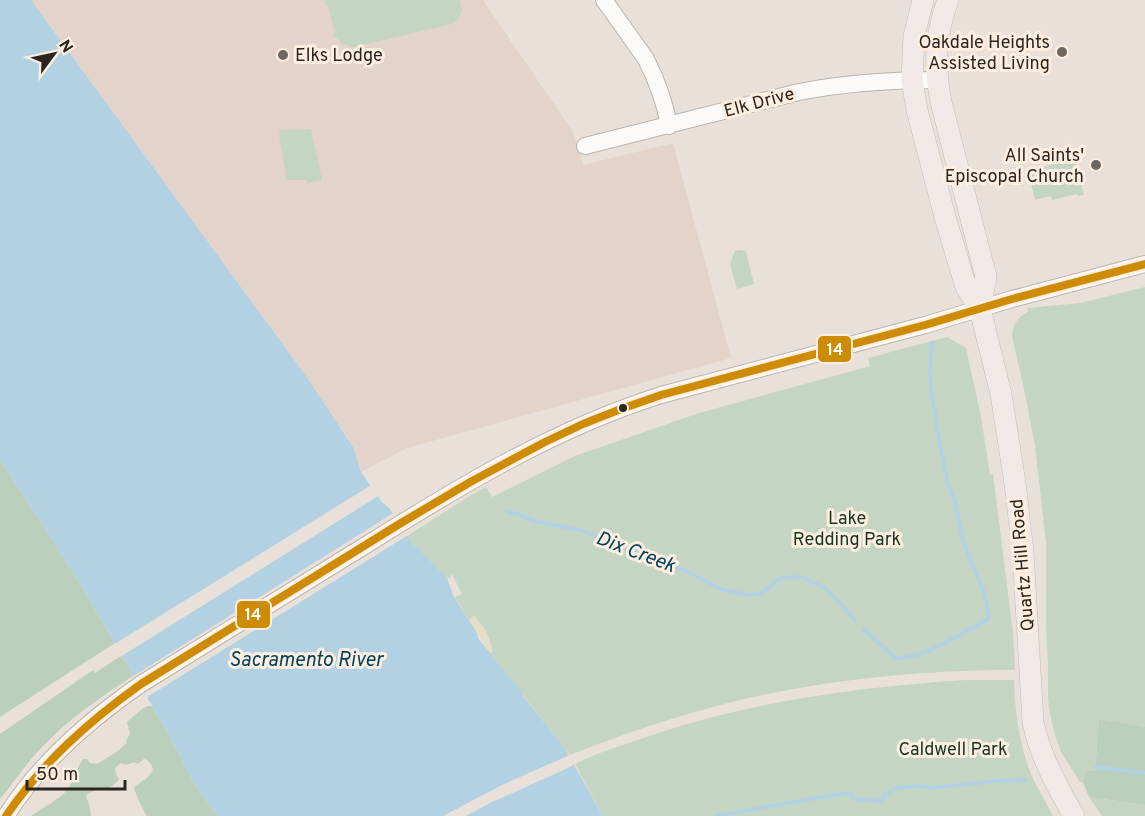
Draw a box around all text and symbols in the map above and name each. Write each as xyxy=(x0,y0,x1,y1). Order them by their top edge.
north arrow xyxy=(24,24,84,84)
place label: Oakdale Heights Assisted Living xyxy=(919,32,1050,76)
text: N xyxy=(53,37,76,57)
place label: Elks Lodge xyxy=(295,45,383,68)
marker: Oakdale Heights Assisted Living xyxy=(1055,45,1069,59)
marker: Elks Lodge xyxy=(276,48,290,62)
street label: Elk Drive xyxy=(722,83,797,124)
place label: All Saints' Episcopal Church xyxy=(945,145,1084,189)
marker: All Saints' Episcopal Church xyxy=(1089,158,1103,172)
line badge: 14 xyxy=(817,335,852,363)
text: 14 xyxy=(827,341,843,361)
unlabelled marker xyxy=(617,402,629,414)
street label: Quartz Hill Road xyxy=(1006,498,1041,632)
park label: Lake Redding Park xyxy=(793,508,901,552)
water label: Dix Creek xyxy=(592,526,680,580)
line badge: 14 xyxy=(236,600,271,629)
text: 14 xyxy=(245,606,261,626)
water label: Sacramento River xyxy=(229,648,384,674)
park label: Caldwell Park xyxy=(898,739,1008,762)
scale bar xyxy=(27,753,124,791)
text: 50 m xyxy=(36,764,78,787)

